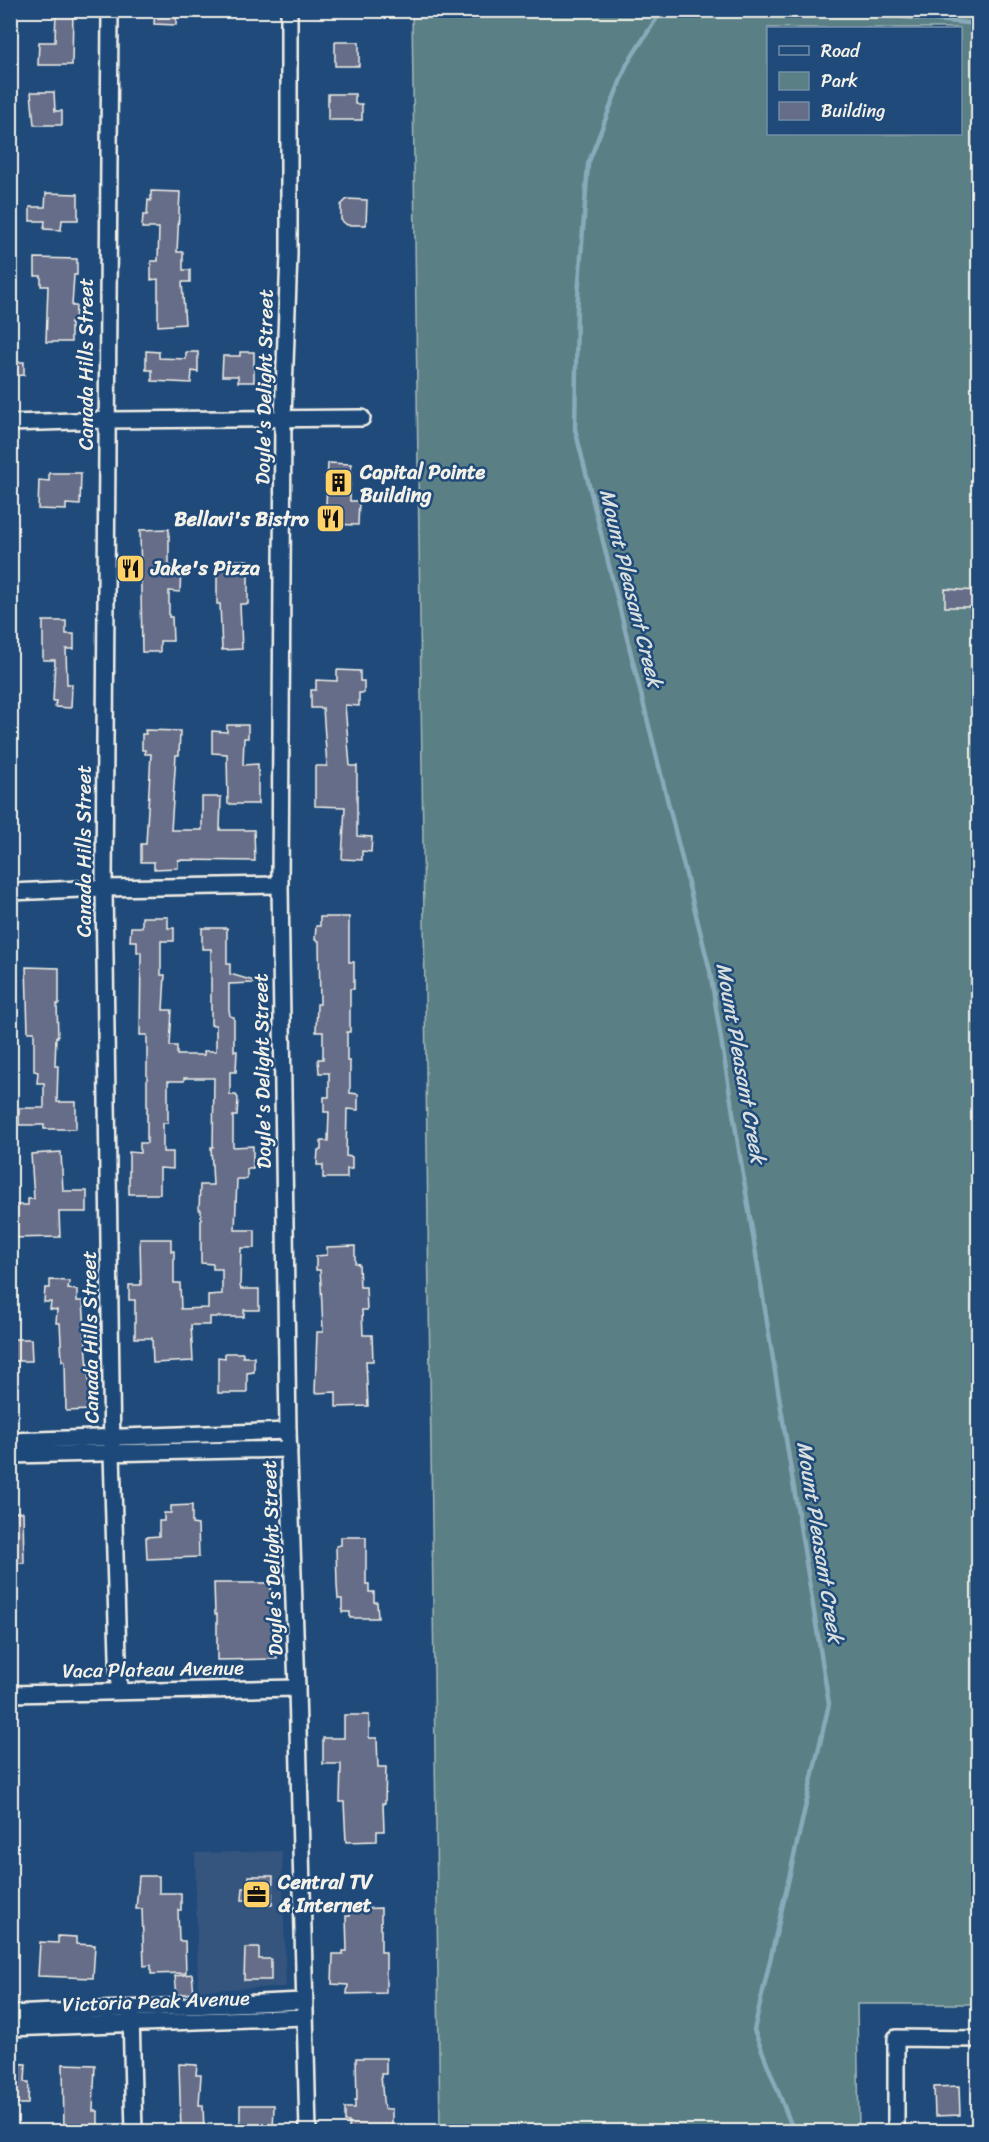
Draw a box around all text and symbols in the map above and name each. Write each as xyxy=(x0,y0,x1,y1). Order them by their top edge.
legend xyxy=(767,27,962,135)
text: Road xyxy=(821,35,861,67)
text: Park xyxy=(821,65,858,97)
text: Building xyxy=(821,95,885,127)
street label: Canada Hills Street xyxy=(69,277,104,450)
street label: Doyle's Delight Street xyxy=(245,289,284,485)
place label: Capital Pointe Building xyxy=(359,455,486,513)
building icon: Capital Pointe Building xyxy=(323,467,355,499)
water label: Mount Pleasant Creek xyxy=(588,485,675,694)
place label: Bellavi's Bistro xyxy=(174,502,310,537)
restaurant icon: Bellavi's Bistro xyxy=(314,503,346,535)
place label: Jake's Pizza xyxy=(150,551,260,586)
restaurant icon: Jake's Pizza xyxy=(114,552,146,584)
street label: Canada Hills Street xyxy=(67,764,102,937)
water label: Mount Pleasant Creek xyxy=(705,960,778,1169)
street label: Doyle's Delight Street xyxy=(243,973,282,1169)
street label: Canada Hills Street xyxy=(71,1250,110,1424)
water label: Mount Pleasant Creek xyxy=(785,1439,855,1648)
street label: Doyle's Delight Street xyxy=(252,1459,293,1656)
street label: Vaca Plateau Avenue xyxy=(62,1650,244,1689)
place label: Central TV & Internet xyxy=(277,1865,374,1923)
office icon: Central TV & Internet xyxy=(241,1878,273,1910)
street label: Victoria Peak Avenue xyxy=(62,1981,251,2022)

